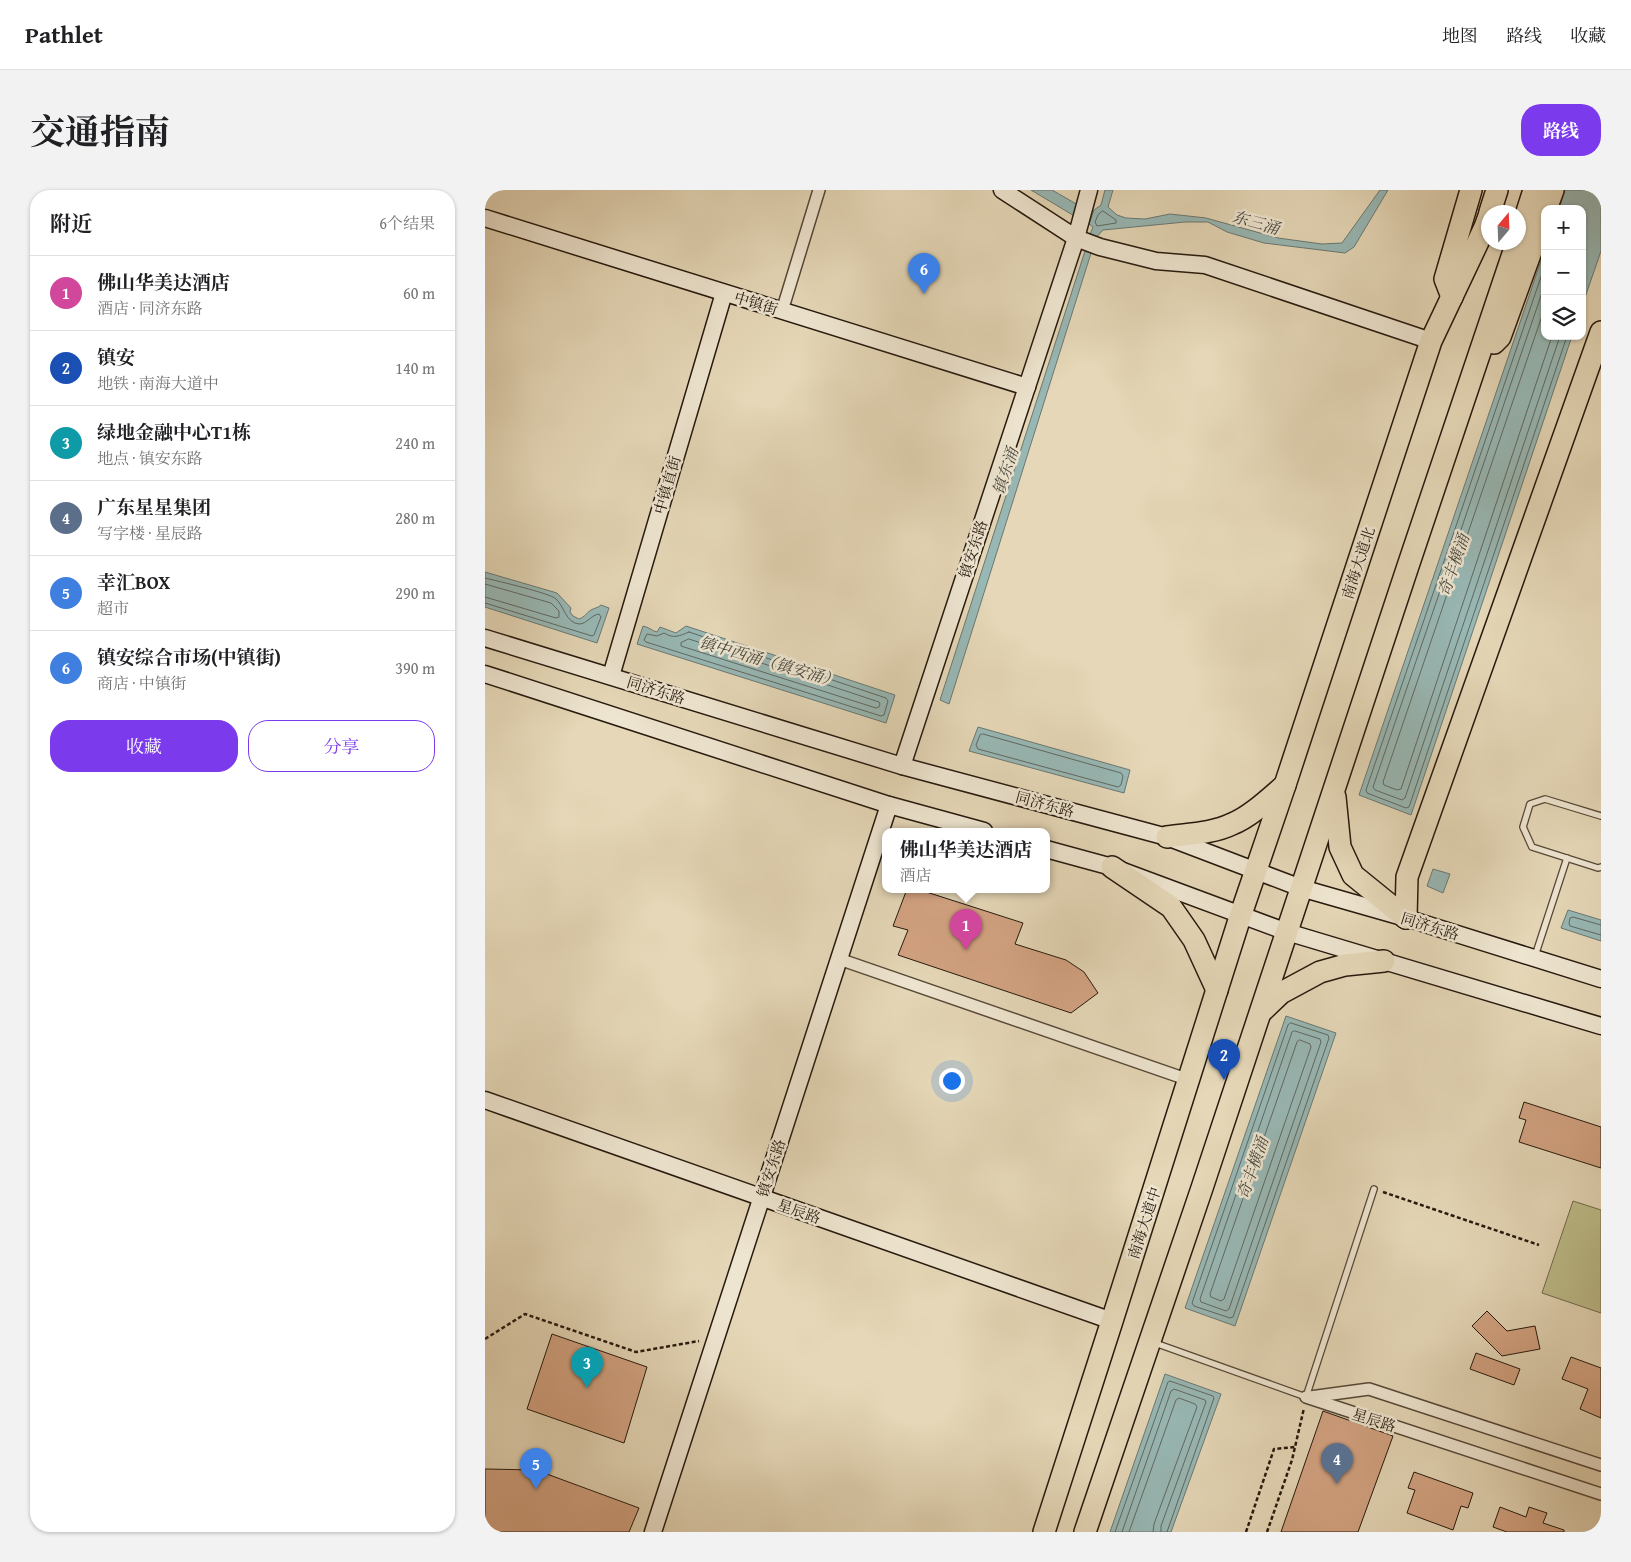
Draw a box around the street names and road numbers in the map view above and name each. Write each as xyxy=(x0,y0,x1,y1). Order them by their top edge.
street label: 中镇街 xyxy=(731,286,781,320)
street label: 中镇直街 xyxy=(649,453,685,517)
street label: 镇安东路 xyxy=(954,517,992,581)
street label: 南海大道北 xyxy=(1336,524,1380,602)
street label: 同济东路 xyxy=(624,671,688,709)
street label: 同济东路 xyxy=(1013,786,1077,822)
street label: 同济东路 xyxy=(1398,907,1462,945)
street label: 镇安东路 xyxy=(752,1136,790,1200)
street label: 南海大道中 xyxy=(1122,1184,1166,1262)
street label: 星辰路 xyxy=(774,1194,824,1228)
street label: 星辰路 xyxy=(1349,1403,1399,1437)

